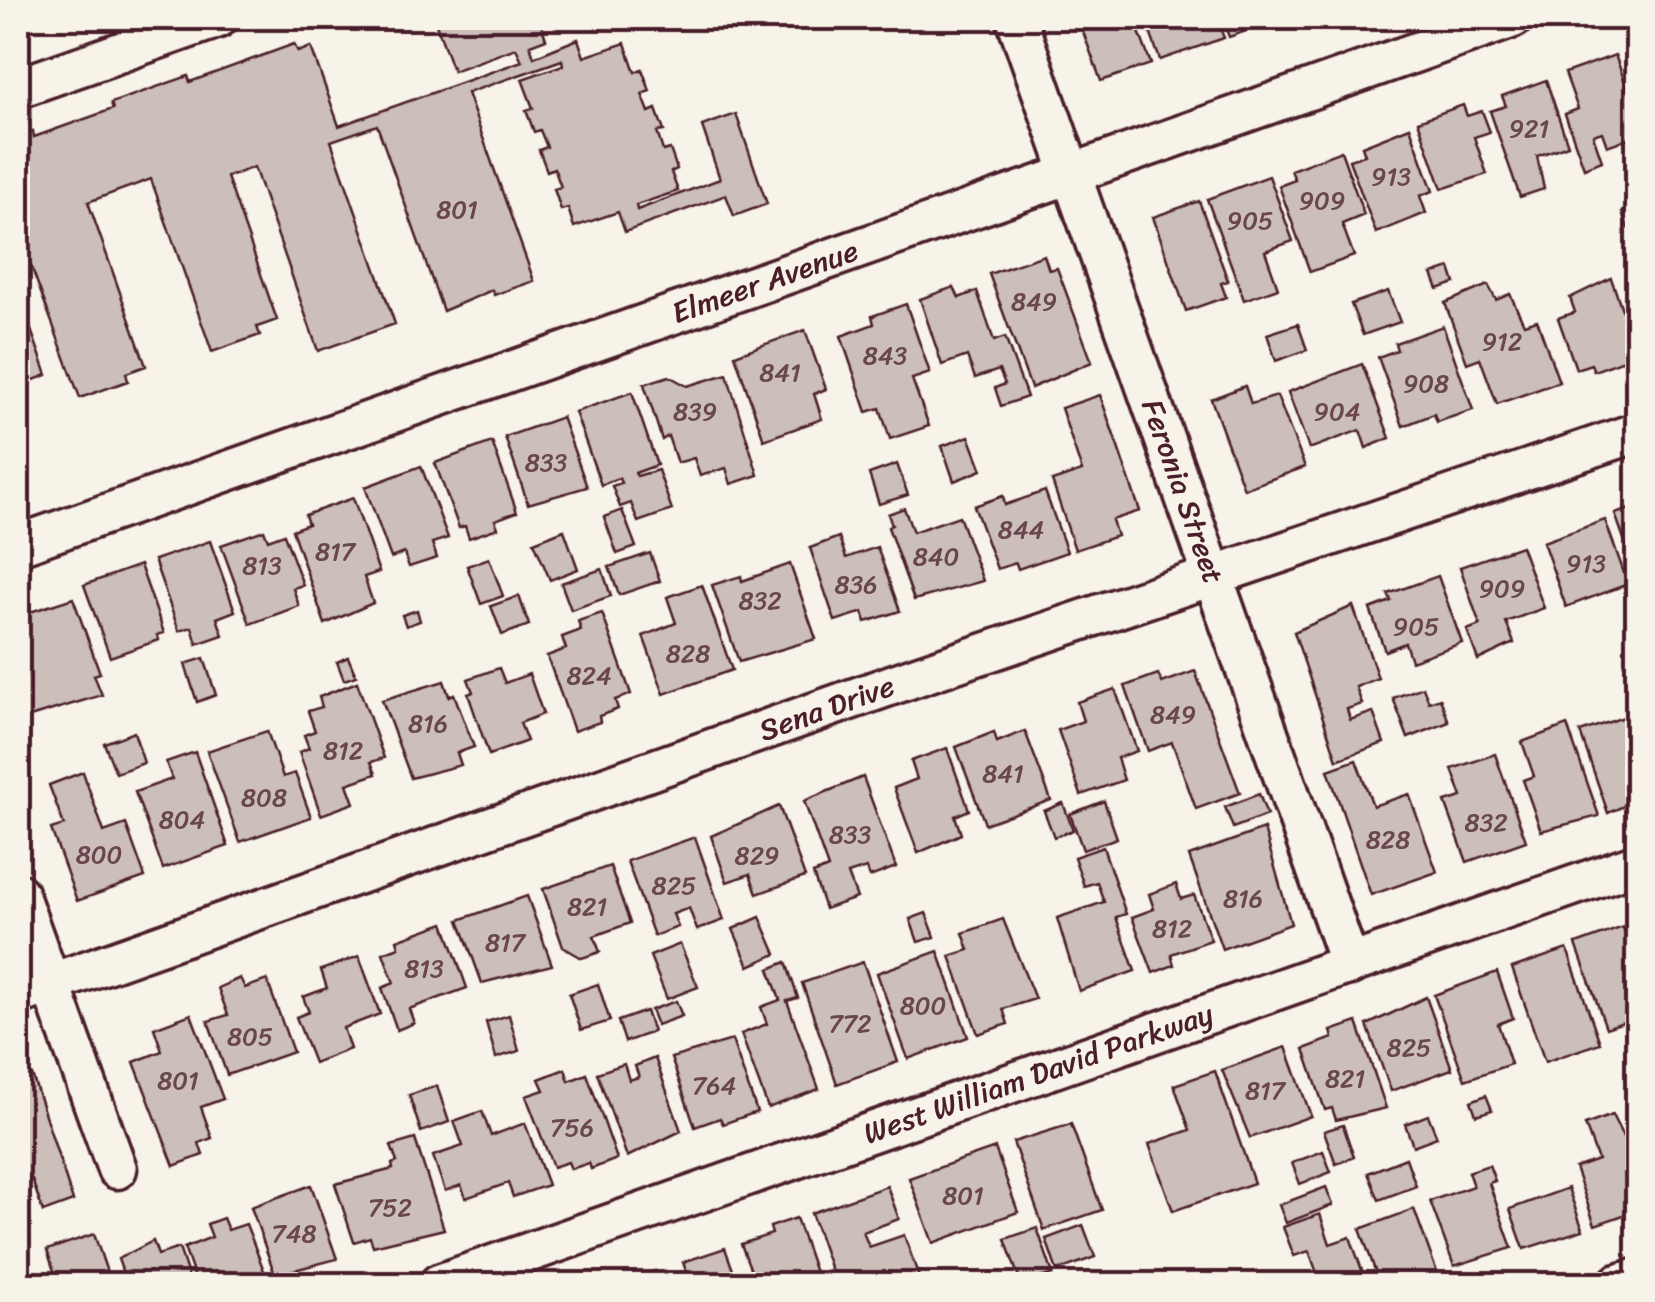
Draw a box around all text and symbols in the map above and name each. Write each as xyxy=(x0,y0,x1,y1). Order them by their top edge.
house number: 921 xyxy=(1509,106,1549,151)
house number: 913 xyxy=(1371,154,1411,199)
house number: 909 xyxy=(1299,178,1345,223)
house number: 801 xyxy=(436,187,478,232)
house number: 905 xyxy=(1227,198,1273,243)
street label: Elmeer Avenue xyxy=(664,224,866,340)
house number: 849 xyxy=(1011,279,1057,324)
house number: 912 xyxy=(1482,319,1522,364)
house number: 843 xyxy=(863,333,907,378)
house number: 841 xyxy=(759,350,801,395)
house number: 908 xyxy=(1403,361,1449,406)
house number: 839 xyxy=(673,389,717,434)
house number: 904 xyxy=(1314,389,1360,434)
street label: Feronia Street xyxy=(1125,391,1241,591)
house number: 833 xyxy=(525,440,568,485)
house number: 844 xyxy=(998,507,1044,552)
house number: 817 xyxy=(315,529,357,574)
house number: 840 xyxy=(913,534,959,579)
house number: 913 xyxy=(1566,541,1606,586)
house number: 813 xyxy=(242,543,282,588)
house number: 836 xyxy=(834,562,878,607)
house number: 909 xyxy=(1479,566,1525,611)
house number: 832 xyxy=(738,578,782,623)
house number: 905 xyxy=(1393,604,1439,649)
house number: 828 xyxy=(666,631,710,676)
house number: 824 xyxy=(566,653,612,698)
street label: Sena Drive xyxy=(751,659,902,757)
house number: 849 xyxy=(1150,692,1196,737)
house number: 816 xyxy=(408,701,448,746)
house number: 812 xyxy=(323,728,363,773)
house number: 841 xyxy=(982,751,1024,796)
house number: 808 xyxy=(241,775,287,820)
house number: 804 xyxy=(159,797,205,842)
house number: 832 xyxy=(1464,800,1508,845)
house number: 833 xyxy=(829,812,872,857)
house number: 828 xyxy=(1366,817,1410,862)
house number: 800 xyxy=(76,832,122,877)
house number: 829 xyxy=(735,833,779,878)
house number: 825 xyxy=(652,863,696,908)
house number: 816 xyxy=(1223,876,1263,921)
house number: 821 xyxy=(567,884,607,929)
house number: 812 xyxy=(1152,906,1192,951)
house number: 817 xyxy=(485,920,527,965)
house number: 813 xyxy=(404,946,444,991)
house number: 800 xyxy=(900,983,946,1028)
street label: West William David Parkway xyxy=(856,987,1221,1160)
house number: 772 xyxy=(829,1001,871,1046)
house number: 805 xyxy=(227,1014,273,1059)
house number: 825 xyxy=(1387,1025,1431,1070)
house number: 821 xyxy=(1325,1056,1365,1101)
house number: 801 xyxy=(157,1058,199,1103)
house number: 764 xyxy=(692,1063,736,1108)
house number: 817 xyxy=(1245,1068,1287,1113)
house number: 756 xyxy=(550,1105,594,1150)
house number: 801 xyxy=(942,1173,984,1218)
house number: 752 xyxy=(368,1185,412,1230)
house number: 748 xyxy=(272,1211,316,1256)

